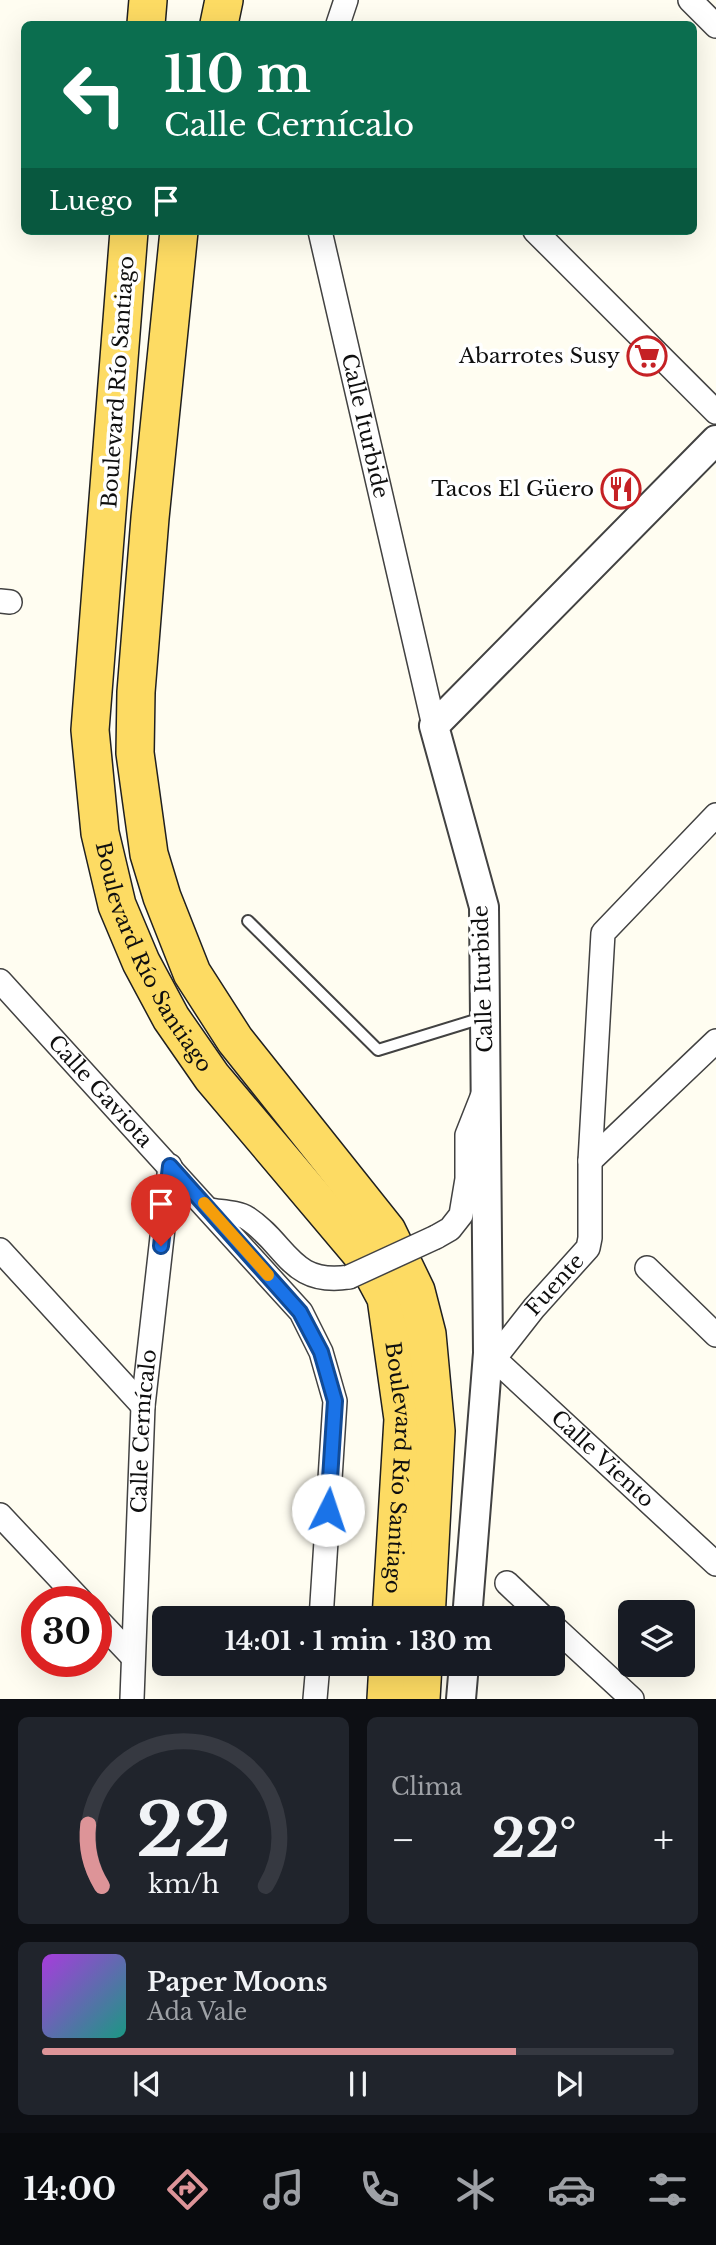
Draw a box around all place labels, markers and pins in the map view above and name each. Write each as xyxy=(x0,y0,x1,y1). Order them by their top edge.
supermarket icon: Abarrotes Susy xyxy=(626,335,668,377)
place label: Abarrotes Susy xyxy=(458,343,621,369)
restaurant icon: Tacos El Güero xyxy=(600,468,642,510)
place label: Tacos El Güero xyxy=(431,476,594,502)
pin xyxy=(131,1174,191,1246)

